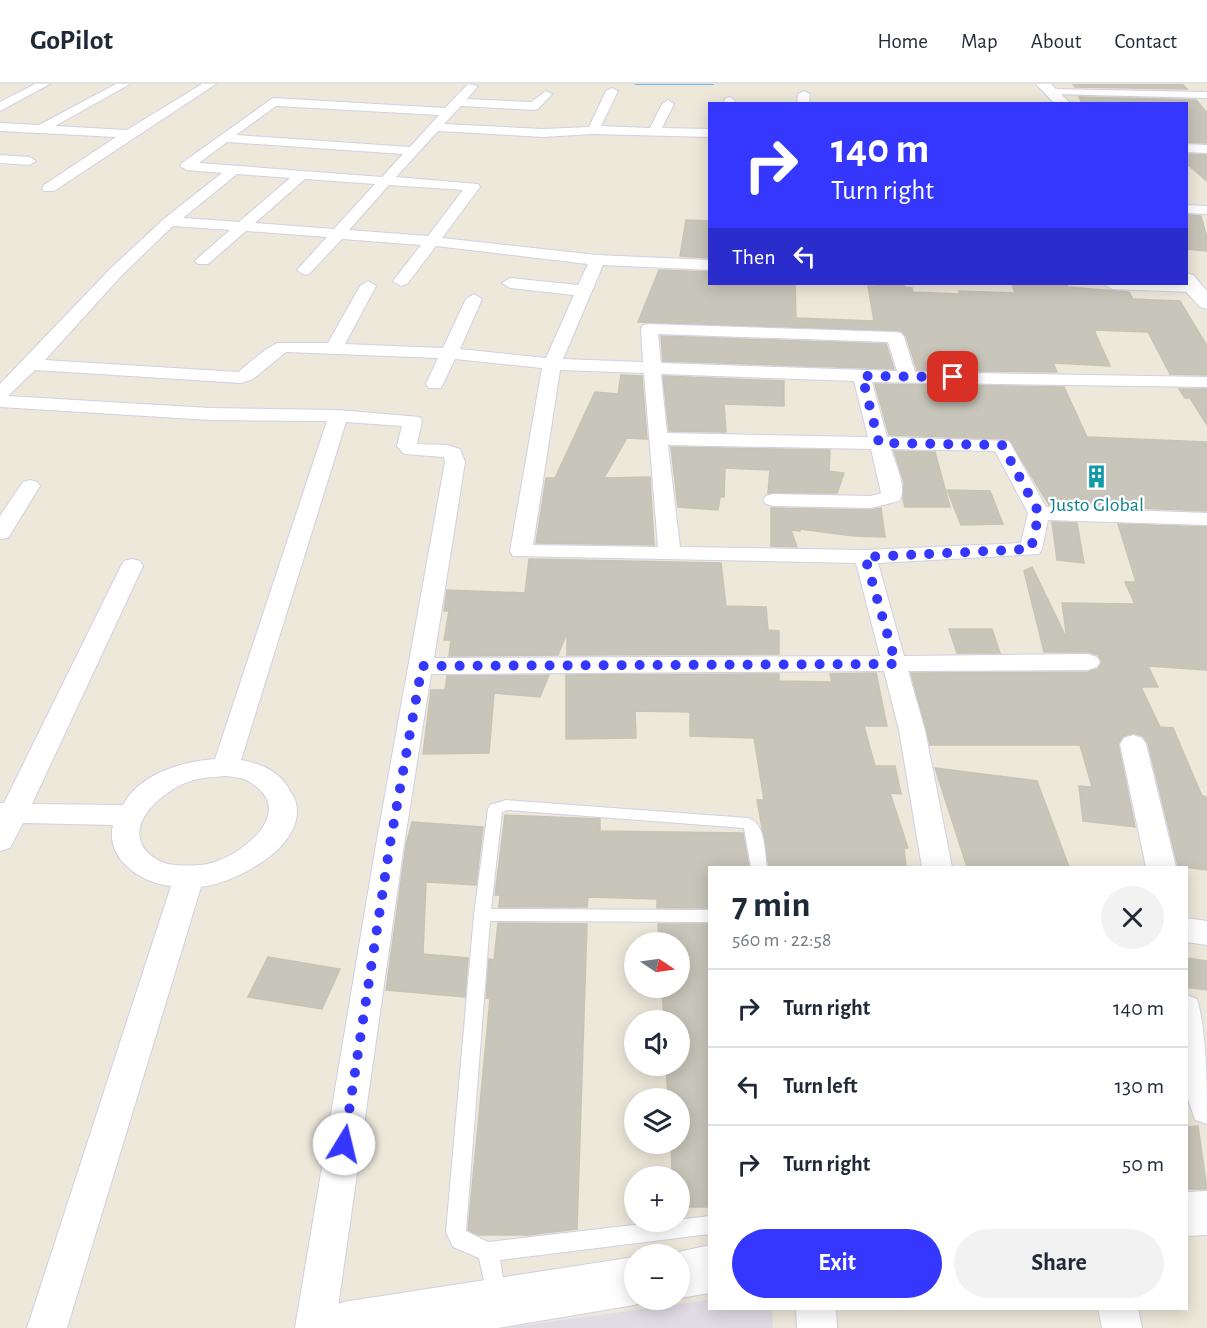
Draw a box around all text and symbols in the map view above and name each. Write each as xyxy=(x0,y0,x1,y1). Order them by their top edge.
text: GoPilot xyxy=(30,27,113,55)
text: Home xyxy=(877,31,928,52)
text: Map xyxy=(961,31,998,52)
text: About xyxy=(1031,31,1081,52)
text: Contact xyxy=(1114,31,1177,52)
icon: right xyxy=(732,126,810,204)
text: 140 m xyxy=(831,128,929,170)
text: Turn right xyxy=(831,177,934,204)
icon: left xyxy=(788,240,821,273)
text: Then xyxy=(732,246,776,268)
pin xyxy=(927,351,978,402)
icon: arrive xyxy=(936,360,969,393)
building icon: Justo Global xyxy=(1084,464,1110,490)
place label: Justo Global xyxy=(1050,495,1144,515)
button: close xyxy=(1101,886,1164,949)
text: 7 min xyxy=(732,887,810,923)
text: 560 m · 22:58 xyxy=(732,930,831,950)
north arrow xyxy=(624,932,690,998)
map controls xyxy=(624,932,690,1310)
icon: right xyxy=(732,992,765,1025)
text: Turn right xyxy=(783,997,870,1019)
text: 140 m xyxy=(1113,997,1164,1019)
button: sound xyxy=(624,1010,690,1076)
icon: left xyxy=(732,1070,765,1103)
text: Turn left xyxy=(783,1075,857,1097)
text: 130 m xyxy=(1115,1075,1164,1097)
button: layers xyxy=(624,1088,690,1154)
position arrow xyxy=(312,1112,376,1176)
icon: right xyxy=(732,1148,765,1181)
text: Turn right xyxy=(783,1153,870,1175)
text: 50 m xyxy=(1122,1153,1164,1175)
button: + xyxy=(624,1166,690,1232)
button: Exit xyxy=(732,1229,942,1298)
button: Share xyxy=(954,1229,1164,1298)
button: − xyxy=(624,1244,690,1310)

